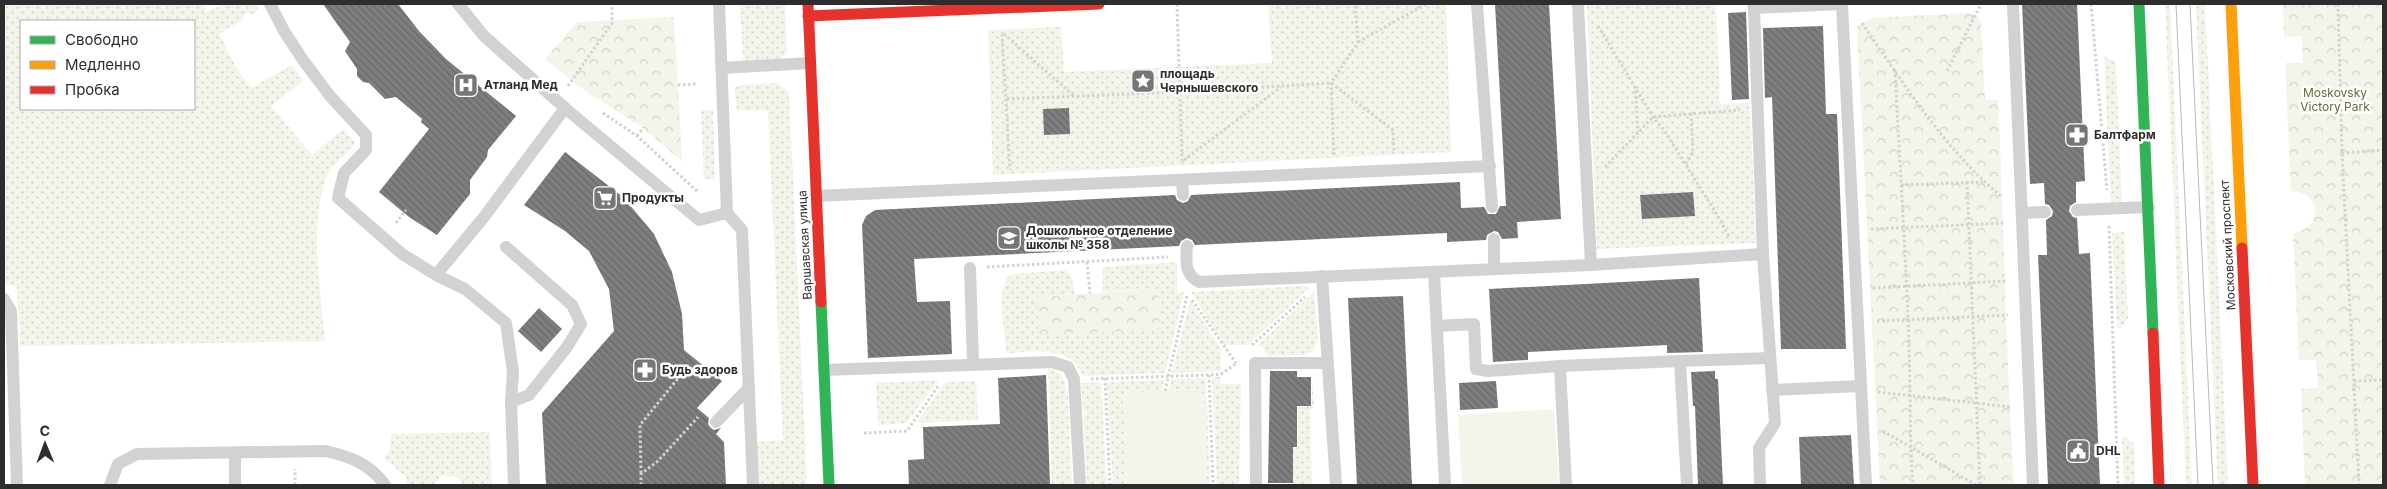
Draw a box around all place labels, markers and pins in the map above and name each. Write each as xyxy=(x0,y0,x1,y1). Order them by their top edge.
place label: площадь Чернышевского xyxy=(1160,66,1258,95)
place icon: площадь Чернышевского xyxy=(1130,68,1156,94)
hospital icon: Атланд Мед xyxy=(453,72,479,98)
place label: Атланд Мед xyxy=(484,77,558,92)
pharmacy icon: Балтфарм xyxy=(2064,122,2090,148)
place label: Балтфарм xyxy=(2094,127,2156,142)
supermarket icon: Продукты xyxy=(592,185,618,211)
place label: Продукты xyxy=(622,190,684,205)
place label: Дошкольное отделение школы № 358 xyxy=(1026,223,1172,252)
school or university icon: Дошкольное отделение школы № 358 xyxy=(996,225,1022,251)
pharmacy icon: Будь здоров xyxy=(632,357,658,383)
place label: Будь здоров xyxy=(662,362,738,377)
public building icon: DHL xyxy=(2065,438,2091,464)
place label: DHL xyxy=(2096,443,2121,458)

